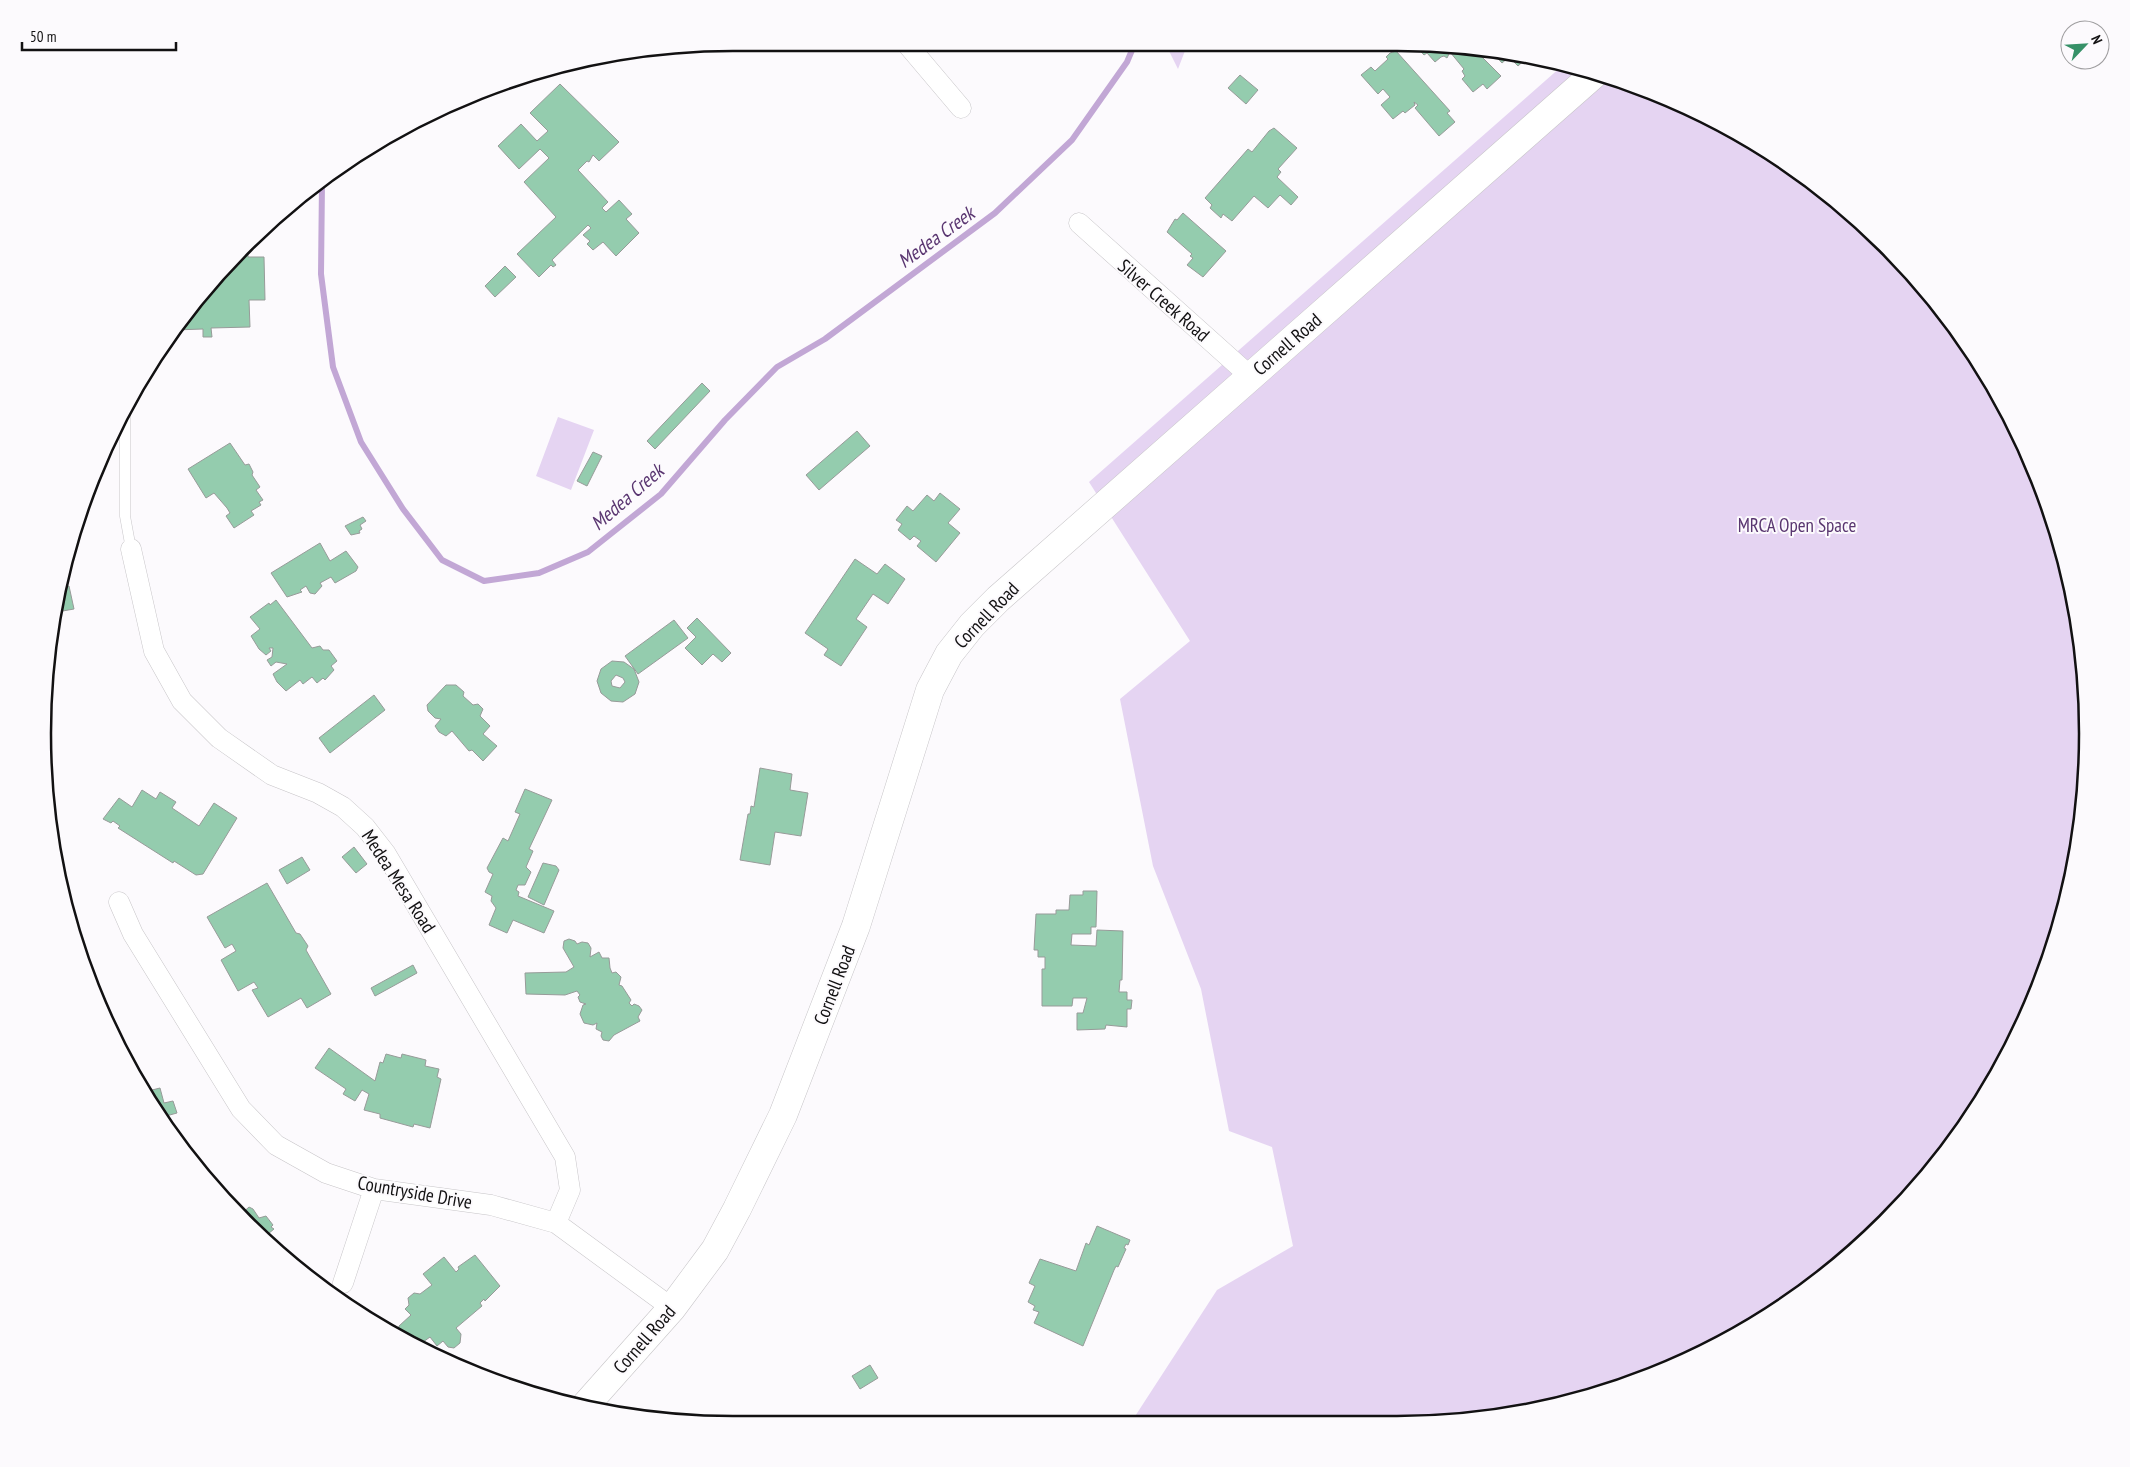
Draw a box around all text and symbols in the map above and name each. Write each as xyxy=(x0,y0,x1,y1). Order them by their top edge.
scale bar xyxy=(22,20,176,52)
north arrow xyxy=(2060,20,2110,70)
text: 50 m xyxy=(30,27,56,46)
text: N xyxy=(2087,32,2107,47)
water label: Medea Creek xyxy=(892,199,981,274)
street label: Silver Creek Road xyxy=(1113,254,1215,346)
street label: Cornell Road xyxy=(1248,308,1326,380)
water label: Medea Creek xyxy=(585,457,671,536)
park label: MRCA Open Space xyxy=(1738,513,1856,537)
street label: Cornell Road xyxy=(949,577,1023,653)
street label: Medea Mesa Road xyxy=(357,825,441,937)
street label: Cornell Road xyxy=(808,942,860,1028)
street label: Countryside Drive xyxy=(356,1170,474,1214)
street label: Cornell Road xyxy=(608,1300,680,1378)

